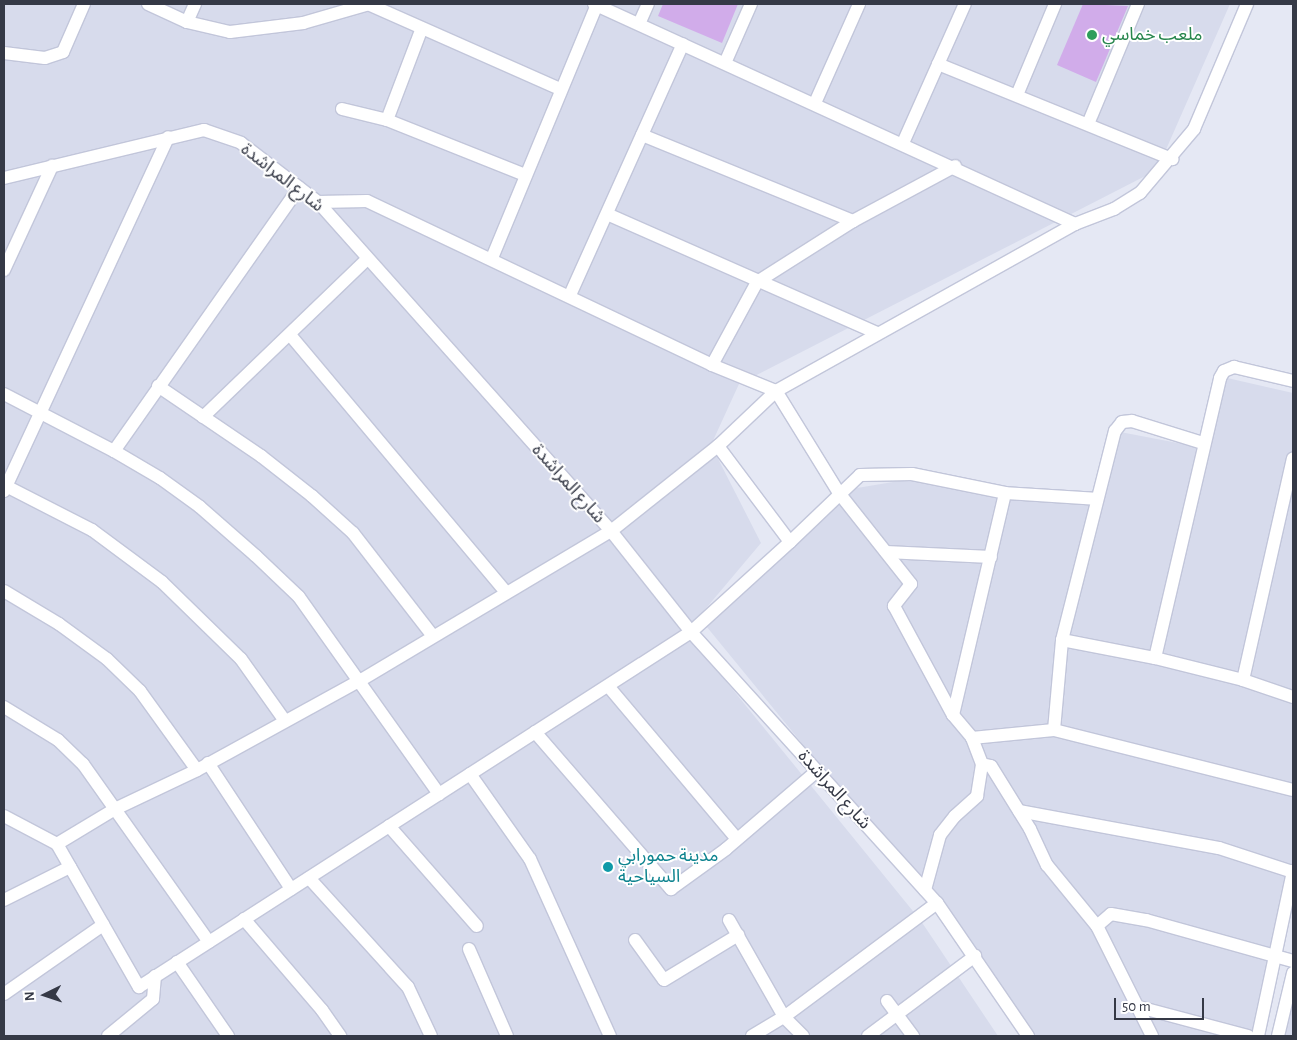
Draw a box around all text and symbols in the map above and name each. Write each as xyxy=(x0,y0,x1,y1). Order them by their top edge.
place label: ملعب خماسي xyxy=(1102,24,1202,46)
marker: ملعب خماسي xyxy=(1086,29,1098,41)
street label: شارع المراشدة xyxy=(236,139,328,217)
street label: شارع المراشدة xyxy=(527,440,609,528)
street label: شارع المراشدة xyxy=(793,746,875,834)
place label: مدينة حمورابي السياحية xyxy=(618,846,718,889)
marker: مدينة حمورابي السياحية xyxy=(602,861,614,873)
north arrow xyxy=(20,970,70,1020)
scale bar xyxy=(1117,988,1207,1020)
text: N xyxy=(23,991,37,1001)
text: 50 m xyxy=(1122,999,1151,1014)

